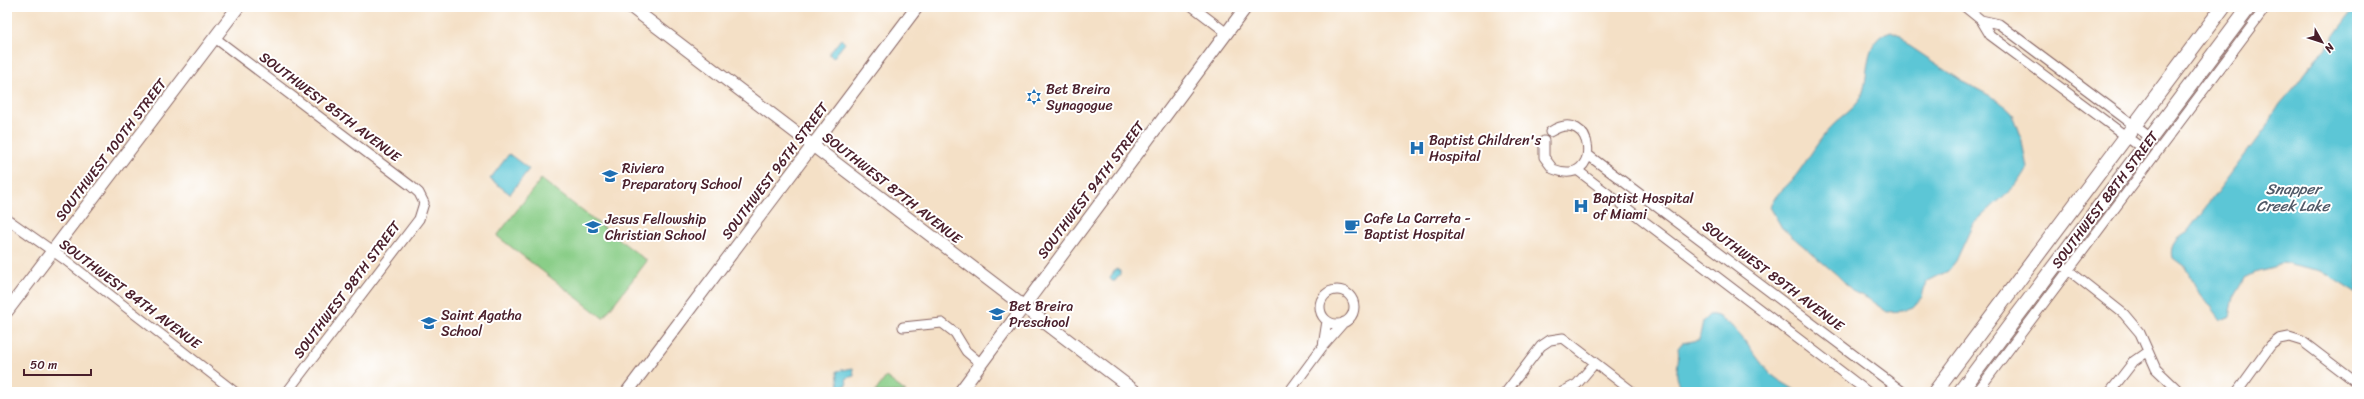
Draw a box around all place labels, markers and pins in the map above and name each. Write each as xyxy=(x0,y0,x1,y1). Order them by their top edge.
place label: Bet Breira Synagogue xyxy=(1046,77,1113,118)
synagogue icon: Bet Breira Synagogue xyxy=(1025,88,1043,106)
place label: Baptist Children's Hospital xyxy=(1429,128,1542,169)
hospital icon: Baptist Children's Hospital xyxy=(1408,139,1426,157)
place label: Riviera Preparatory School xyxy=(622,156,743,197)
school or university icon: Riviera Preparatory School xyxy=(601,167,619,185)
place label: Baptist Hospital of Miami xyxy=(1593,186,1694,227)
hospital icon: Baptist Hospital of Miami xyxy=(1572,197,1590,215)
place label: Cafe La Carreta - Baptist Hospital xyxy=(1364,206,1471,247)
place label: Jesus Fellowship Christian School xyxy=(604,207,707,248)
cafe icon: Cafe La Carreta - Baptist Hospital xyxy=(1343,217,1361,235)
school or university icon: Jesus Fellowship Christian School xyxy=(584,218,602,236)
place label: Bet Breira Preschool xyxy=(1009,294,1073,335)
place label: Saint Agatha School xyxy=(441,303,522,344)
school or university icon: Bet Breira Preschool xyxy=(988,305,1006,323)
school or university icon: Saint Agatha School xyxy=(420,314,438,332)

